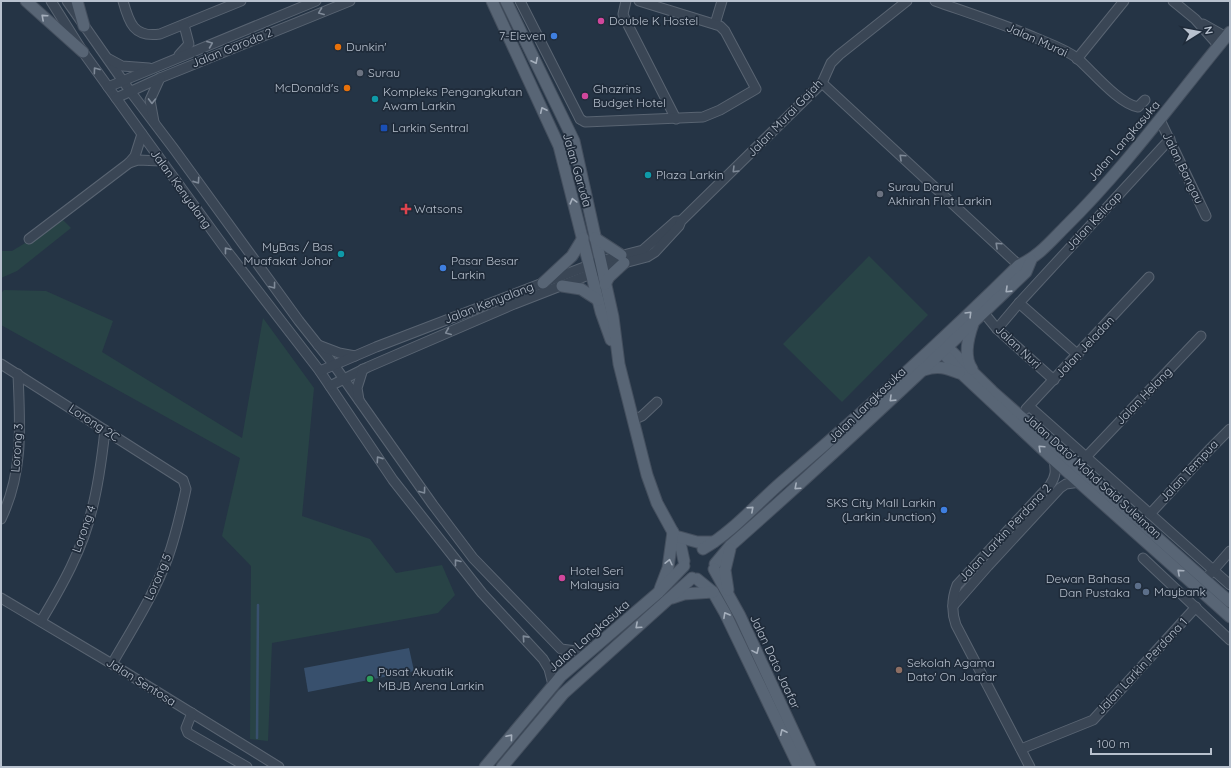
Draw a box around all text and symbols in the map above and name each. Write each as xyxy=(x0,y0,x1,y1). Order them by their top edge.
one-way arrow xyxy=(317,8,324,16)
north arrow xyxy=(1179,12,1219,52)
place label: Double K Hostel xyxy=(609,13,698,28)
one-way arrow xyxy=(41,15,49,22)
marker: Double K Hostel xyxy=(596,16,606,26)
street label: Jalan Murai xyxy=(1004,19,1070,60)
street label: Jalan Garoda 2 xyxy=(189,24,275,71)
text: N xyxy=(1201,25,1216,35)
place label: 7-Eleven xyxy=(499,28,546,43)
marker: 7-Eleven xyxy=(549,31,559,41)
place label: Dunkin' xyxy=(346,39,387,54)
one-way arrow xyxy=(206,41,214,49)
marker: Dunkin' xyxy=(333,42,343,52)
one-way arrow xyxy=(530,57,538,65)
place label: Surau xyxy=(368,65,400,80)
one-way arrow xyxy=(93,67,100,74)
marker: Surau xyxy=(355,68,365,78)
street label: Jalan Murai Gajah xyxy=(744,76,825,159)
place label: McDonald's xyxy=(275,80,339,95)
place label: Ghazrins Budget Hotel xyxy=(593,81,666,110)
marker: McDonald's xyxy=(342,83,352,93)
place label: Kompleks Pengangkutan Awam Larkin xyxy=(383,84,522,113)
marker: Ghazrins Budget Hotel xyxy=(580,91,590,101)
marker: Kompleks Pengangkutan Awam Larkin xyxy=(370,94,380,104)
street label: Jalan Langkasuka xyxy=(1084,97,1163,184)
one-way arrow xyxy=(147,98,156,104)
one-way arrow xyxy=(540,107,548,115)
place label: Larkin Sentral xyxy=(392,120,469,135)
marker: Larkin Sentral xyxy=(379,123,389,133)
street label: Jalan Bangau xyxy=(1160,130,1207,206)
street label: Jalan Garuda xyxy=(560,131,595,209)
street label: Jalan Kenyalang xyxy=(148,146,215,231)
one-way arrow xyxy=(899,154,907,162)
one-way arrow xyxy=(732,165,740,173)
place label: Plaza Larkin xyxy=(656,167,724,182)
marker: Plaza Larkin xyxy=(643,170,653,180)
one-way arrow xyxy=(192,176,199,183)
place label: Surau Darul Akhirah Flat Larkin xyxy=(888,179,992,208)
street label: Jalan Kelicap xyxy=(1063,188,1125,253)
marker: Surau Darul Akhirah Flat Larkin xyxy=(875,189,885,199)
one-way arrow xyxy=(570,197,578,204)
place label: Watsons xyxy=(414,201,463,216)
marker: Watsons xyxy=(401,204,411,214)
place label: MyBas / Bas Muafakat Johor xyxy=(244,239,333,268)
one-way arrow xyxy=(995,242,1003,250)
one-way arrow xyxy=(224,248,231,255)
marker: MyBas / Bas Muafakat Johor xyxy=(336,249,346,259)
place label: Pasar Besar Larkin xyxy=(451,253,519,282)
marker: Pasar Besar Larkin xyxy=(438,263,448,273)
street label: Jalan Kenyalang xyxy=(442,279,536,326)
one-way arrow xyxy=(268,282,275,289)
one-way arrow xyxy=(1005,285,1013,293)
one-way arrow xyxy=(965,311,972,319)
street label: Jalan Jeladan xyxy=(1052,312,1117,381)
street label: Jalan Nuri xyxy=(992,322,1044,372)
one-way arrow xyxy=(444,327,452,335)
street label: Jalan Langkasuka xyxy=(825,364,909,446)
street label: Jalan Helang xyxy=(1112,364,1175,428)
one-way arrow xyxy=(889,394,897,401)
street label: Lorong 2C xyxy=(66,401,123,445)
street label: Jalan Dato' Mohd Said Suleiman xyxy=(1022,410,1165,541)
street label: Lorong 3 xyxy=(7,423,26,473)
street label: Jalan Tempua xyxy=(1156,437,1221,505)
one-way arrow xyxy=(1039,446,1046,453)
one-way arrow xyxy=(376,456,384,463)
street label: Jalan Larkin Perdana 2 xyxy=(955,480,1054,585)
one-way arrow xyxy=(794,483,802,490)
one-way arrow xyxy=(418,487,426,494)
place label: SKS City Mall Larkin (Larkin Junction) xyxy=(826,495,936,524)
street label: Lorong 4 xyxy=(68,503,99,555)
marker: SKS City Mall Larkin (Larkin Junction) xyxy=(939,505,949,515)
one-way arrow xyxy=(746,507,754,514)
street label: Lorong 5 xyxy=(141,551,174,602)
one-way arrow xyxy=(665,559,673,566)
one-way arrow xyxy=(455,560,462,567)
place label: Hotel Seri Malaysia xyxy=(570,563,623,592)
one-way arrow xyxy=(1177,569,1185,577)
place label: Dewan Bahasa Dan Pustaka xyxy=(1046,571,1130,600)
marker: Hotel Seri Malaysia xyxy=(557,573,567,583)
marker: Dewan Bahasa Dan Pustaka xyxy=(1133,581,1143,591)
place label: Maybank xyxy=(1154,584,1206,599)
marker: Maybank xyxy=(1141,587,1151,597)
street label: Jalan Langkasuka xyxy=(545,596,632,675)
one-way arrow xyxy=(723,612,730,619)
street label: Jalan Dato Jaafar xyxy=(747,612,804,712)
street label: Jalan Larkin Perdana 1 xyxy=(1093,614,1190,717)
one-way arrow xyxy=(635,622,643,629)
one-way arrow xyxy=(523,635,530,643)
one-way arrow xyxy=(751,647,759,655)
street label: Jalan Sentosa xyxy=(104,654,179,709)
place label: Sekolah Agama Dato' On Jaafar xyxy=(907,655,997,684)
place label: Pusat Akuatik MBJB Arena Larkin xyxy=(378,664,484,693)
marker: Sekolah Agama Dato' On Jaafar xyxy=(894,665,904,675)
marker: Pusat Akuatik MBJB Arena Larkin xyxy=(365,674,375,684)
one-way arrow xyxy=(780,728,788,736)
scale bar xyxy=(1091,730,1211,756)
one-way arrow xyxy=(506,734,513,742)
text: 100 m xyxy=(1097,736,1130,751)

